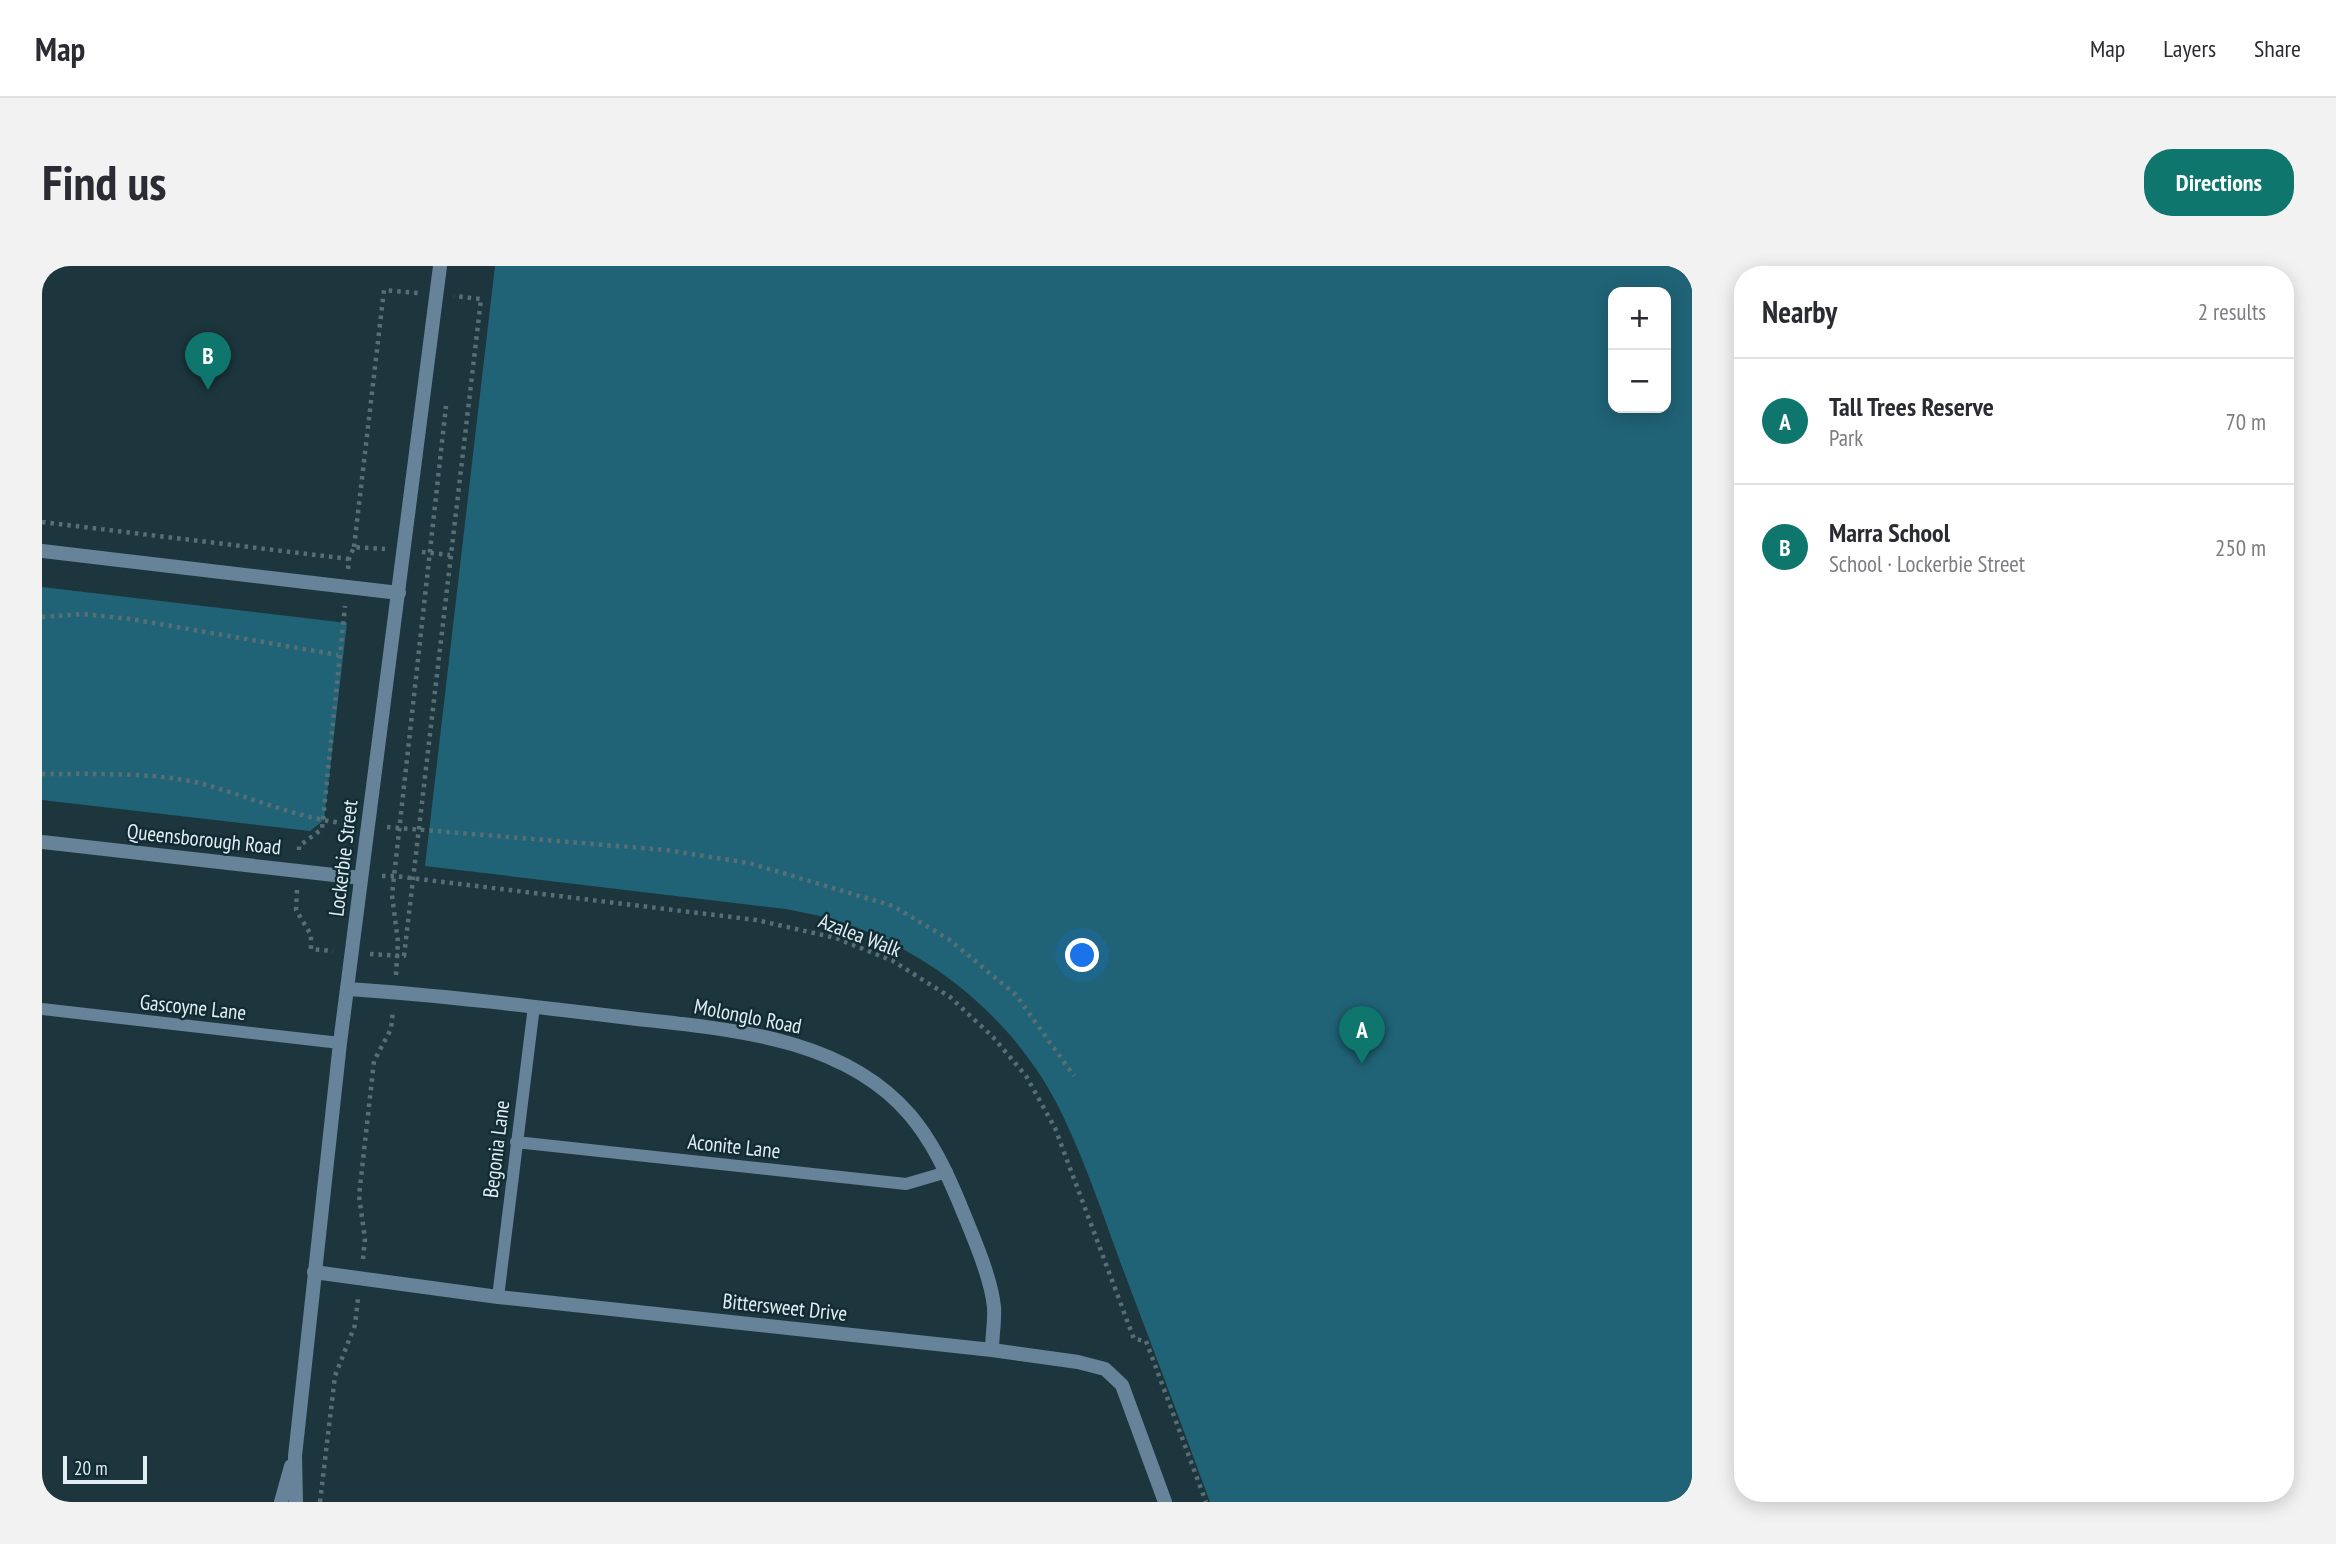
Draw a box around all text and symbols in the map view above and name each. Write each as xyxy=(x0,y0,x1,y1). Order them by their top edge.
text: Map xyxy=(35,27,85,70)
text: Map xyxy=(2090,33,2125,64)
text: Layers xyxy=(2163,33,2216,64)
text: Share xyxy=(2254,33,2301,64)
button: Directions xyxy=(2144,149,2294,216)
text: Find us xyxy=(42,150,166,214)
map controls xyxy=(1608,287,1671,413)
button: + xyxy=(1608,287,1671,350)
text: Nearby xyxy=(1762,292,1837,331)
text: 2 results xyxy=(2198,297,2266,326)
pin: B xyxy=(185,332,231,390)
button: − xyxy=(1608,350,1671,413)
text: Tall Trees Reserve xyxy=(1829,390,1994,423)
text: A xyxy=(1779,407,1791,436)
text: 70 m xyxy=(2225,407,2266,436)
text: Park xyxy=(1829,423,1863,452)
text: Marra School xyxy=(1829,516,1950,549)
text: B xyxy=(1779,533,1791,562)
text: 250 m xyxy=(2215,533,2266,562)
text: School · Lockerbie Street xyxy=(1829,549,2025,578)
street label: Lockerbie Street xyxy=(322,798,364,918)
street label: Queensborough Road xyxy=(126,817,282,861)
street label: Azalea Walk xyxy=(815,907,905,963)
your location xyxy=(1065,938,1099,972)
street label: Gascoyne Lane xyxy=(138,988,248,1026)
street label: Molonglo Road xyxy=(692,992,804,1040)
pin: A xyxy=(1339,1006,1385,1064)
street label: Begonia Lane xyxy=(477,1099,515,1199)
street label: Aconite Lane xyxy=(686,1128,782,1164)
street label: Bittersweet Drive xyxy=(721,1287,849,1327)
scale bar xyxy=(63,1453,147,1485)
text: 20 m xyxy=(74,1456,108,1480)

